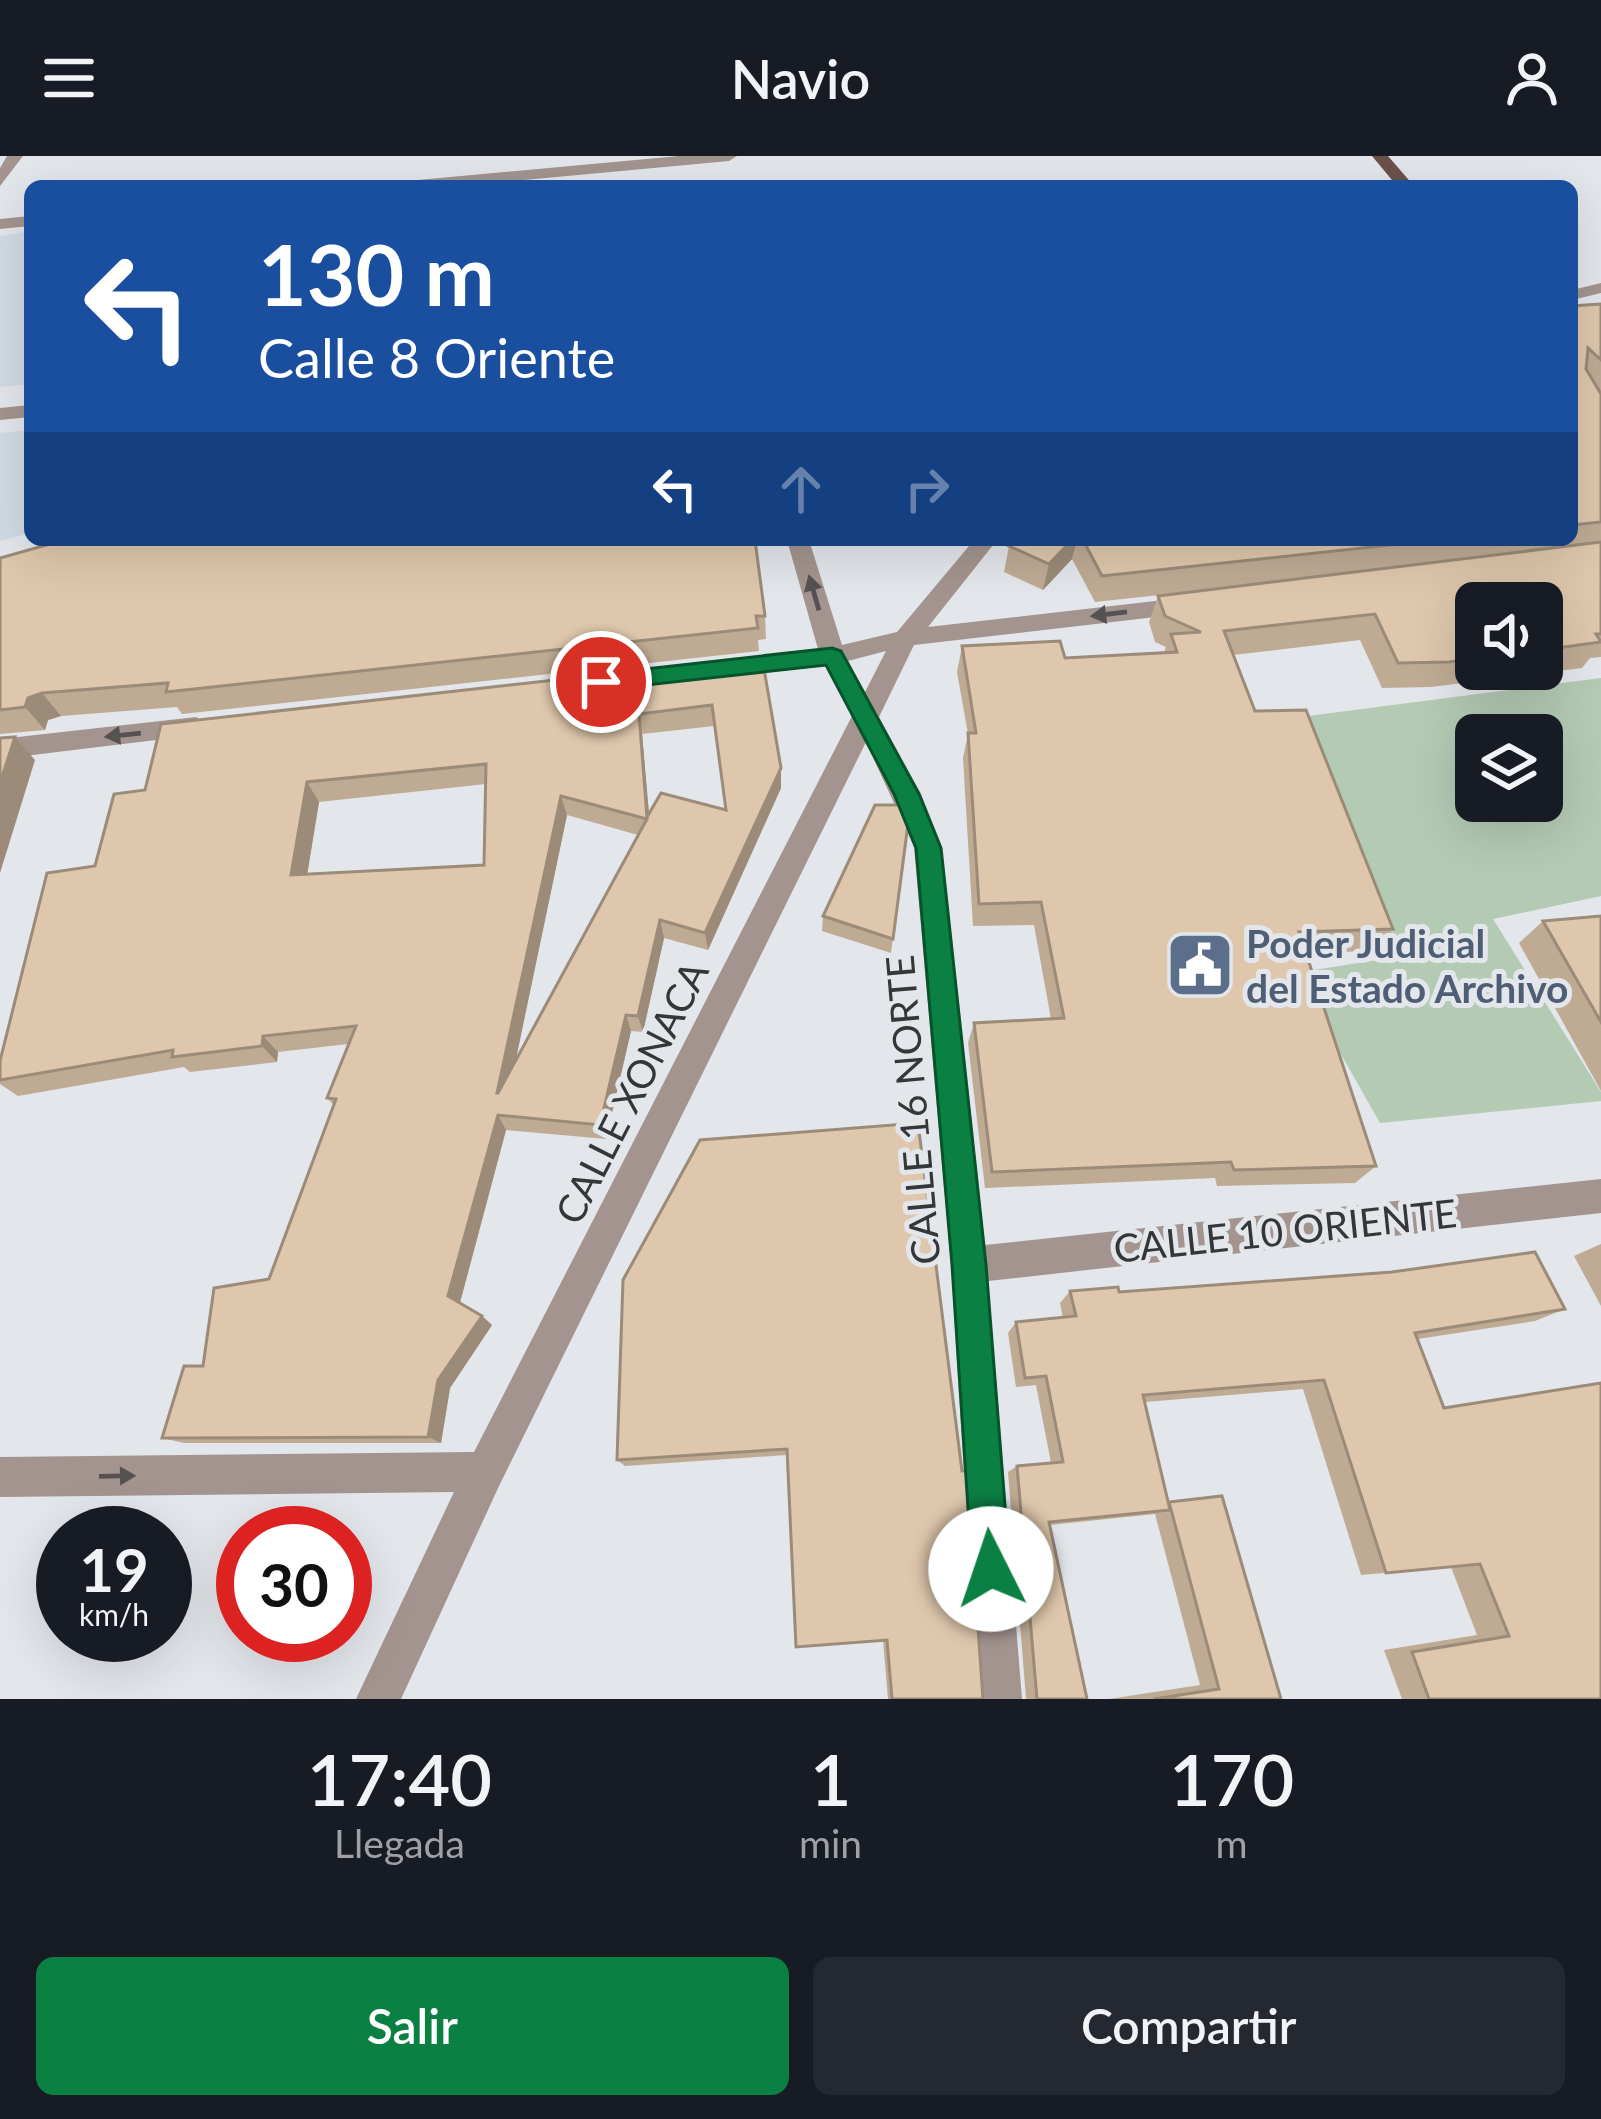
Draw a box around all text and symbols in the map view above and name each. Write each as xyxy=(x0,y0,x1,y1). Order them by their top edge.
icon: menu xyxy=(36,45,102,111)
icon: person xyxy=(1499,45,1565,111)
text: Navio xyxy=(731,46,870,111)
text: 130 m xyxy=(258,223,495,324)
icon: left xyxy=(60,228,216,384)
text: Calle 8 Oriente xyxy=(258,325,615,390)
icon: left xyxy=(642,456,708,522)
icon: ahead xyxy=(768,456,834,522)
icon: right xyxy=(894,456,960,522)
one-way arrow xyxy=(804,574,822,611)
map controls xyxy=(1455,582,1563,822)
button: sound xyxy=(1455,582,1563,690)
one-way arrow xyxy=(1090,605,1127,624)
pin xyxy=(550,631,652,733)
icon: arrive xyxy=(568,649,634,715)
button: layers xyxy=(1455,714,1563,822)
one-way arrow xyxy=(104,726,141,745)
place label: Poder Judicial del Estado Archivo xyxy=(1246,920,1569,1011)
public building icon: Poder Judicial del Estado Archivo xyxy=(1165,930,1235,1000)
street label: CALLE XONACA xyxy=(545,953,717,1231)
street label: CALLE 16 NORTE xyxy=(876,953,948,1267)
street label: CALLE 10 ORIENTE xyxy=(1111,1189,1459,1271)
one-way arrow xyxy=(99,1466,137,1485)
speed limit sign: 30 xyxy=(216,1506,372,1662)
position arrow xyxy=(928,1506,1054,1632)
text: 19 xyxy=(79,1533,149,1605)
text: km/h xyxy=(79,1596,149,1632)
text: 17:40 xyxy=(307,1735,492,1821)
text: 1 xyxy=(810,1735,851,1821)
text: 170 xyxy=(1169,1735,1294,1821)
text: Llegada xyxy=(334,1820,465,1866)
text: min xyxy=(799,1820,862,1866)
text: m xyxy=(1216,1820,1248,1866)
button: Salir xyxy=(36,1957,789,2095)
button: Compartir xyxy=(813,1957,1565,2095)

